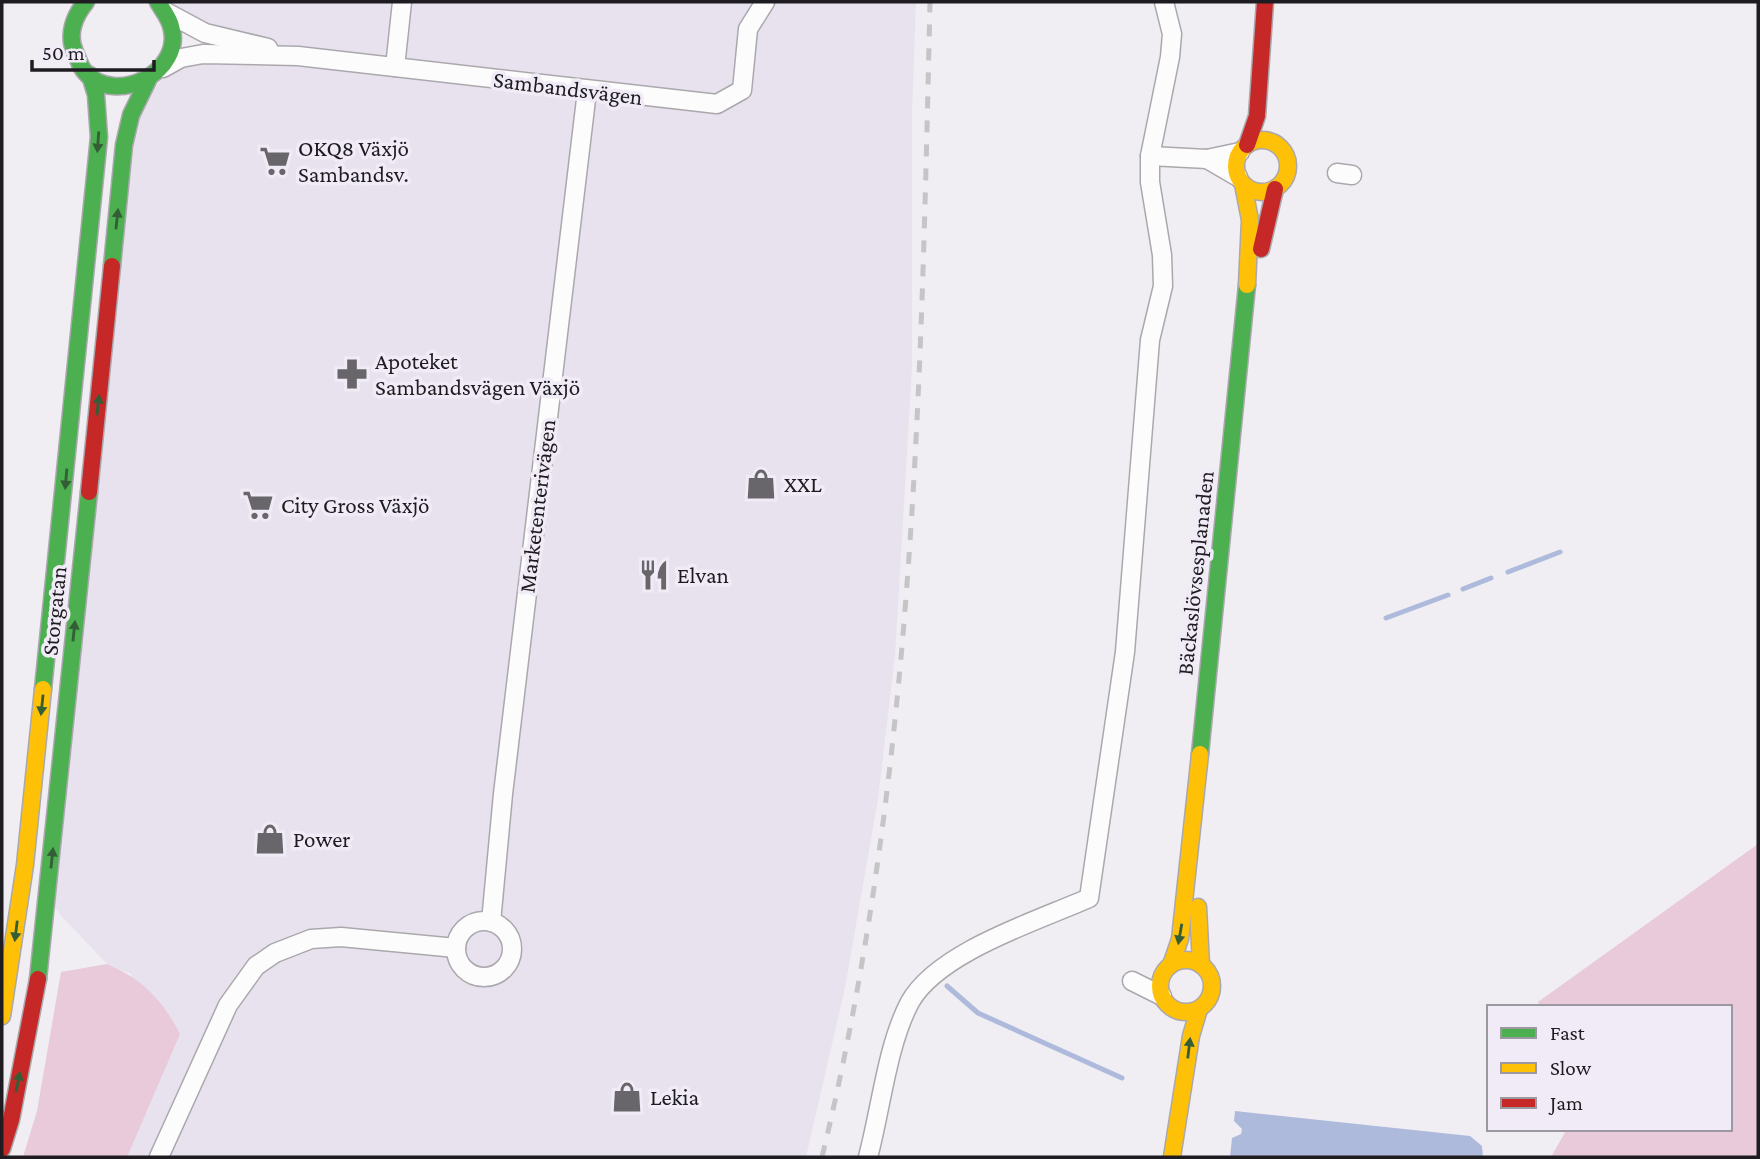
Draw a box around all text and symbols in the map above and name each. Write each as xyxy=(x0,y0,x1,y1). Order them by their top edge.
scale bar xyxy=(32,28,154,72)
text: 50 m xyxy=(42,41,85,65)
street label: Sambandsvägen xyxy=(492,66,644,110)
one-way arrow xyxy=(93,131,104,153)
place label: OKQ8 Växjö Sambandsv. xyxy=(298,135,409,187)
supermarket icon: OKQ8 Växjö Sambandsv. xyxy=(258,144,292,178)
one-way arrow xyxy=(112,208,123,230)
place label: Apoteket Sambandsvägen Växjö xyxy=(375,348,580,400)
pharmacy icon: Apoteket Sambandsvägen Växjö xyxy=(335,357,369,391)
one-way arrow xyxy=(92,394,103,416)
street label: Marketenterivägen xyxy=(513,418,561,594)
shop icon: XXL xyxy=(744,467,778,501)
one-way arrow xyxy=(61,468,72,490)
street label: Bäckaslövsesplanaden xyxy=(1171,469,1219,677)
place label: XXL xyxy=(784,471,822,497)
supermarket icon: City Gross Växjö xyxy=(241,488,275,522)
place label: City Gross Växjö xyxy=(281,492,430,518)
restaurant icon: Elvan xyxy=(637,558,671,592)
place label: Elvan xyxy=(677,562,729,588)
street label: Storgatan xyxy=(36,565,72,657)
one-way arrow xyxy=(69,620,80,642)
one-way arrow xyxy=(37,694,48,716)
shop icon: Power xyxy=(253,822,287,856)
place label: Power xyxy=(293,826,350,852)
one-way arrow xyxy=(47,846,58,868)
one-way arrow xyxy=(10,920,21,942)
one-way arrow xyxy=(1175,923,1186,945)
legend xyxy=(1487,1005,1732,1131)
text: Fast xyxy=(1550,1021,1586,1045)
one-way arrow xyxy=(1184,1037,1195,1059)
text: Slow xyxy=(1550,1056,1592,1080)
one-way arrow xyxy=(12,1071,23,1093)
shop icon: Lekia xyxy=(610,1080,644,1114)
place label: Lekia xyxy=(650,1084,700,1110)
text: Jam xyxy=(1548,1091,1583,1115)

